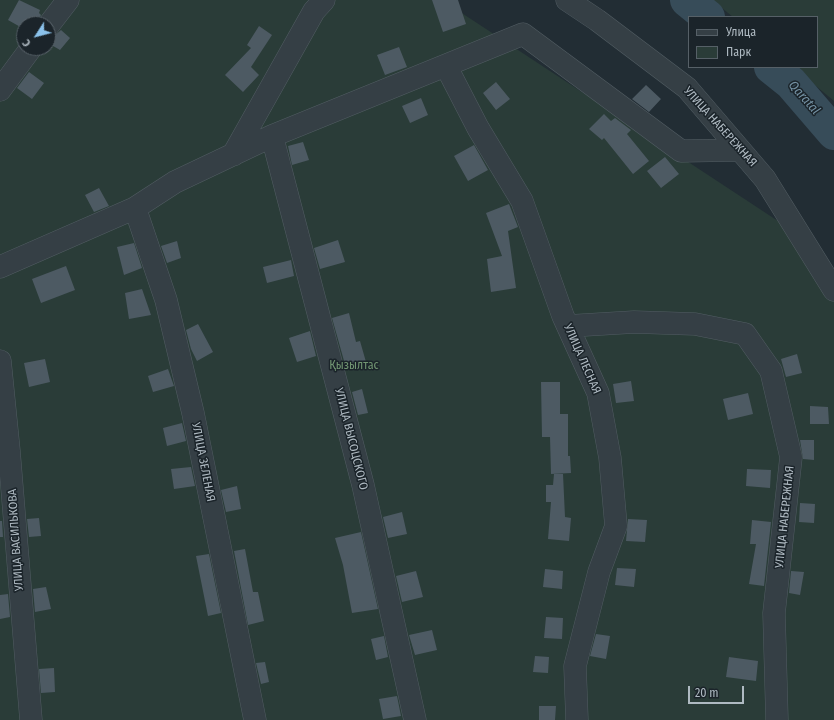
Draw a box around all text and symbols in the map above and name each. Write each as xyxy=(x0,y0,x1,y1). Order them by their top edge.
north arrow xyxy=(16,16,56,56)
legend xyxy=(688,16,818,68)
text: Улица xyxy=(726,25,756,39)
text: С xyxy=(20,37,34,49)
text: Парк xyxy=(726,45,751,59)
water label: Qaratal xyxy=(785,78,823,118)
street label: УЛИЦА НАБЕРЕЖНАЯ xyxy=(680,84,760,170)
street label: УЛИЦА ЛЕСНАЯ xyxy=(560,322,604,396)
park label: Қызылтас xyxy=(329,359,379,373)
street label: УЛИЦА ВЫСОЦСКОГО xyxy=(331,387,371,491)
street label: УЛИЦА ЗЕЛЕНАЯ xyxy=(188,421,218,503)
street label: УЛИЦА НАБЕРЕЖНАЯ xyxy=(772,465,798,569)
street label: УЛИЦА ВАСИЛЬКОВА xyxy=(5,488,27,592)
scale bar xyxy=(690,678,746,704)
text: 20 m xyxy=(695,686,719,700)

